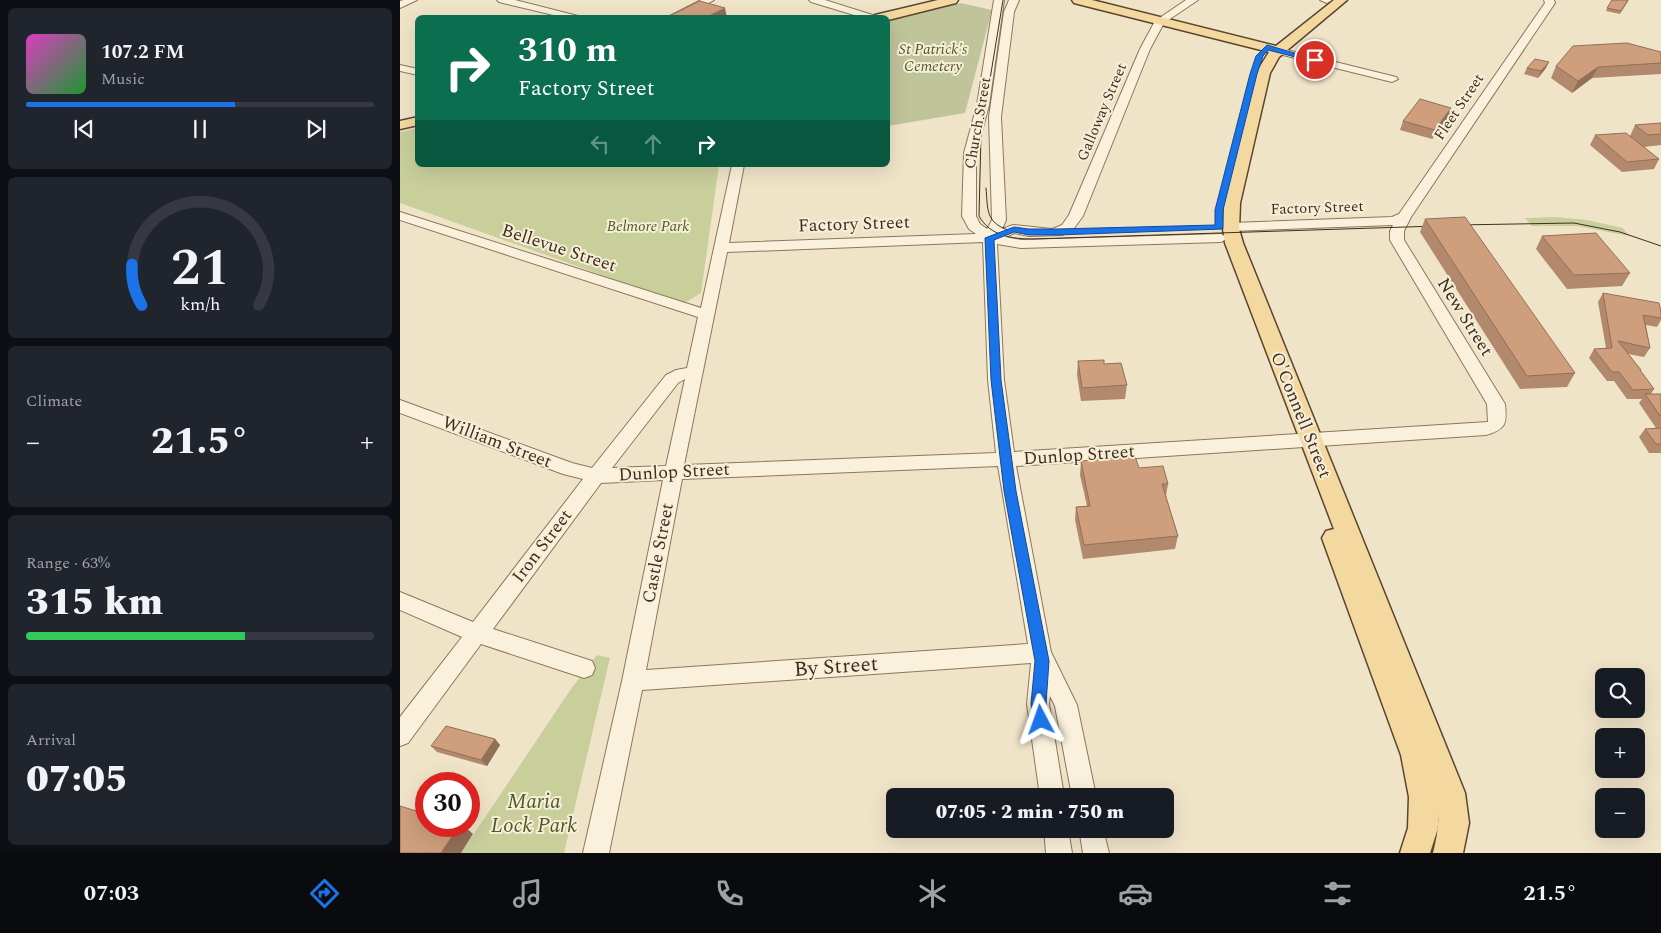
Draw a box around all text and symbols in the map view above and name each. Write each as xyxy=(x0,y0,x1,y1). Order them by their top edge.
text: 310 m xyxy=(518,24,617,77)
icon: right xyxy=(435,35,500,100)
text: 107.2 FM xyxy=(101,38,184,67)
park label: St Patrick's Cemetery xyxy=(899,38,968,78)
pin xyxy=(1294,39,1336,81)
icon: arrive xyxy=(1301,46,1329,74)
street label: Galloway Street xyxy=(1071,59,1133,165)
text: Music xyxy=(101,67,145,91)
street label: Fleet Street xyxy=(1428,69,1490,145)
text: Factory Street xyxy=(518,72,655,105)
street label: Church Street xyxy=(959,75,997,171)
icon: previous xyxy=(70,115,98,143)
icon: pause xyxy=(186,115,214,143)
icon: next xyxy=(302,115,330,143)
icon: left xyxy=(586,130,614,158)
icon: ahead xyxy=(639,130,667,158)
icon: right xyxy=(692,130,720,158)
street label: Factory Street xyxy=(1270,195,1364,221)
street label: Factory Street xyxy=(798,209,910,239)
park label: Belmore Park xyxy=(607,215,689,238)
street label: Bellevue Street xyxy=(498,217,620,279)
text: 21 xyxy=(171,229,229,308)
street label: New Street xyxy=(1430,272,1500,362)
text: km/h xyxy=(180,291,220,318)
street label: O'Connell Street xyxy=(1263,348,1339,482)
text: Climate xyxy=(26,389,82,413)
street label: William Street xyxy=(438,409,556,475)
text: 21.5° xyxy=(151,413,249,471)
text: − xyxy=(26,421,40,464)
text: + xyxy=(360,421,374,464)
street label: Dunlop Street xyxy=(1022,438,1136,472)
street label: Dunlop Street xyxy=(618,456,730,488)
street label: Castle Street xyxy=(635,501,681,605)
street label: Iron Street xyxy=(505,503,579,589)
text: Range · 63% xyxy=(26,551,110,575)
text: 315 km xyxy=(26,574,163,632)
street label: By Street xyxy=(793,648,879,686)
map controls xyxy=(1595,668,1645,838)
button: search xyxy=(1595,668,1645,718)
position arrow xyxy=(1014,693,1066,745)
text: Arrival xyxy=(26,728,76,752)
button: + xyxy=(1595,728,1645,778)
text: 07:05 xyxy=(26,751,128,809)
speed limit sign: 30 xyxy=(415,772,480,837)
park label: Maria Lock Park xyxy=(491,786,577,842)
button: − xyxy=(1595,788,1645,838)
text: 07:05 · 2 min · 750 m xyxy=(936,798,1124,827)
icon: directions xyxy=(307,876,342,911)
icon: music xyxy=(510,876,545,911)
icon: phone xyxy=(712,876,747,911)
icon: climate xyxy=(915,876,950,911)
icon: car xyxy=(1118,876,1153,911)
icon: filters xyxy=(1320,876,1355,911)
text: 07:03 xyxy=(84,877,139,910)
text: 21.5° xyxy=(1523,877,1577,910)

